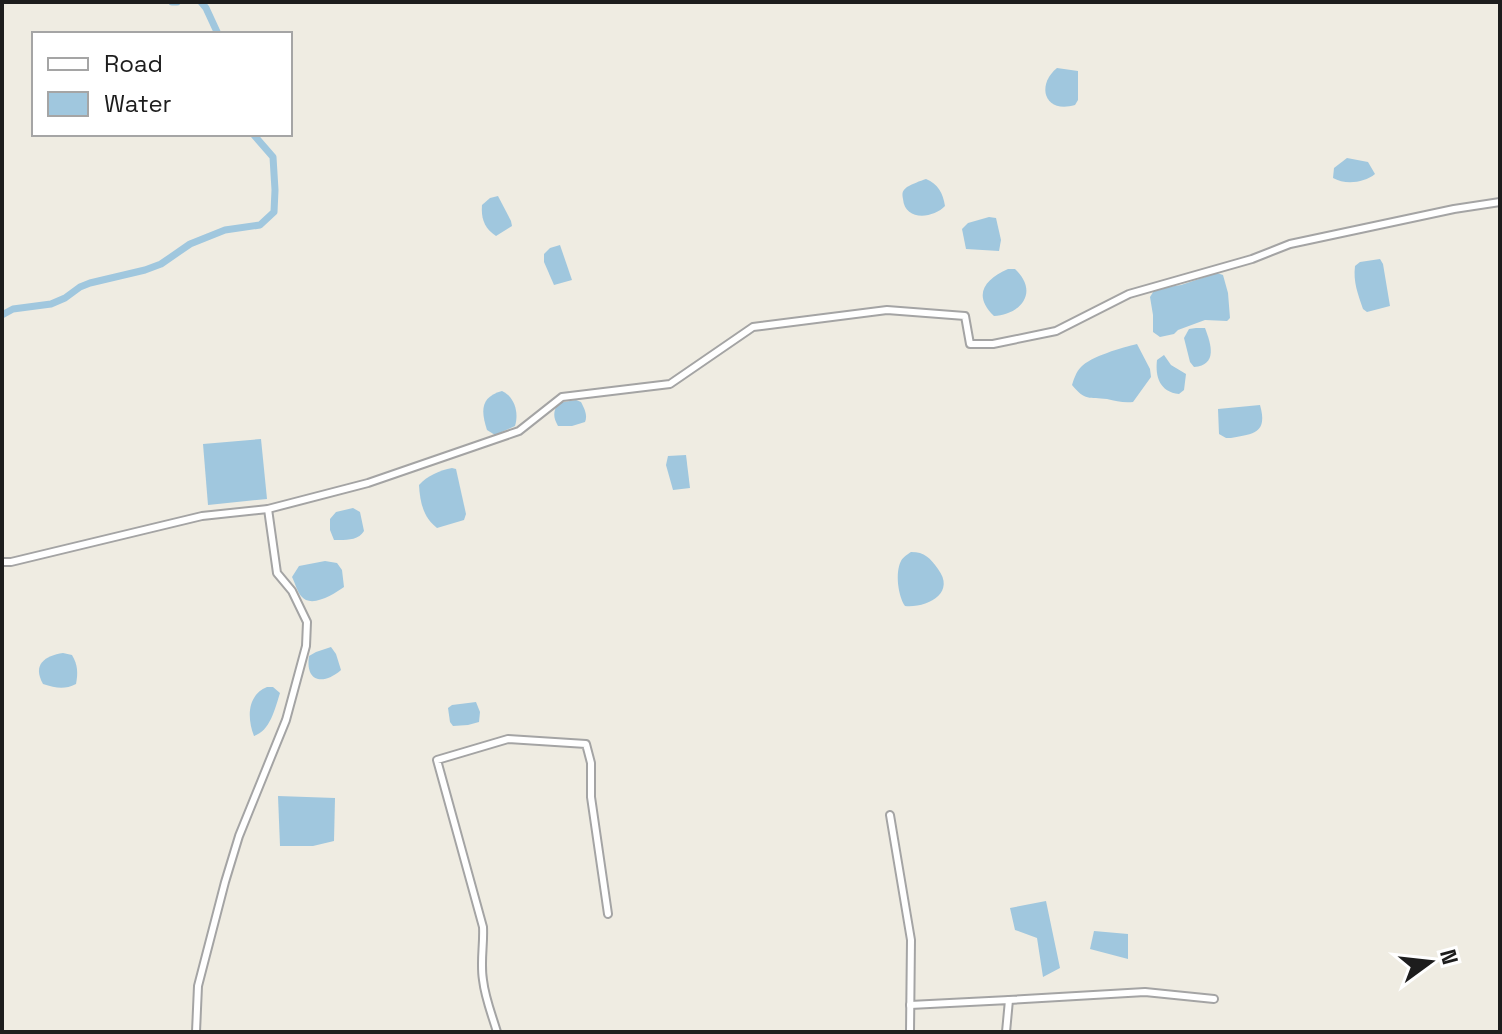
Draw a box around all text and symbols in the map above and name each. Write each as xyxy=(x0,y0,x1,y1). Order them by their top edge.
legend xyxy=(32,32,292,136)
text: Road xyxy=(104,48,163,79)
text: Water xyxy=(104,88,172,119)
north arrow xyxy=(1390,922,1470,1002)
text: N xyxy=(1434,946,1465,968)

